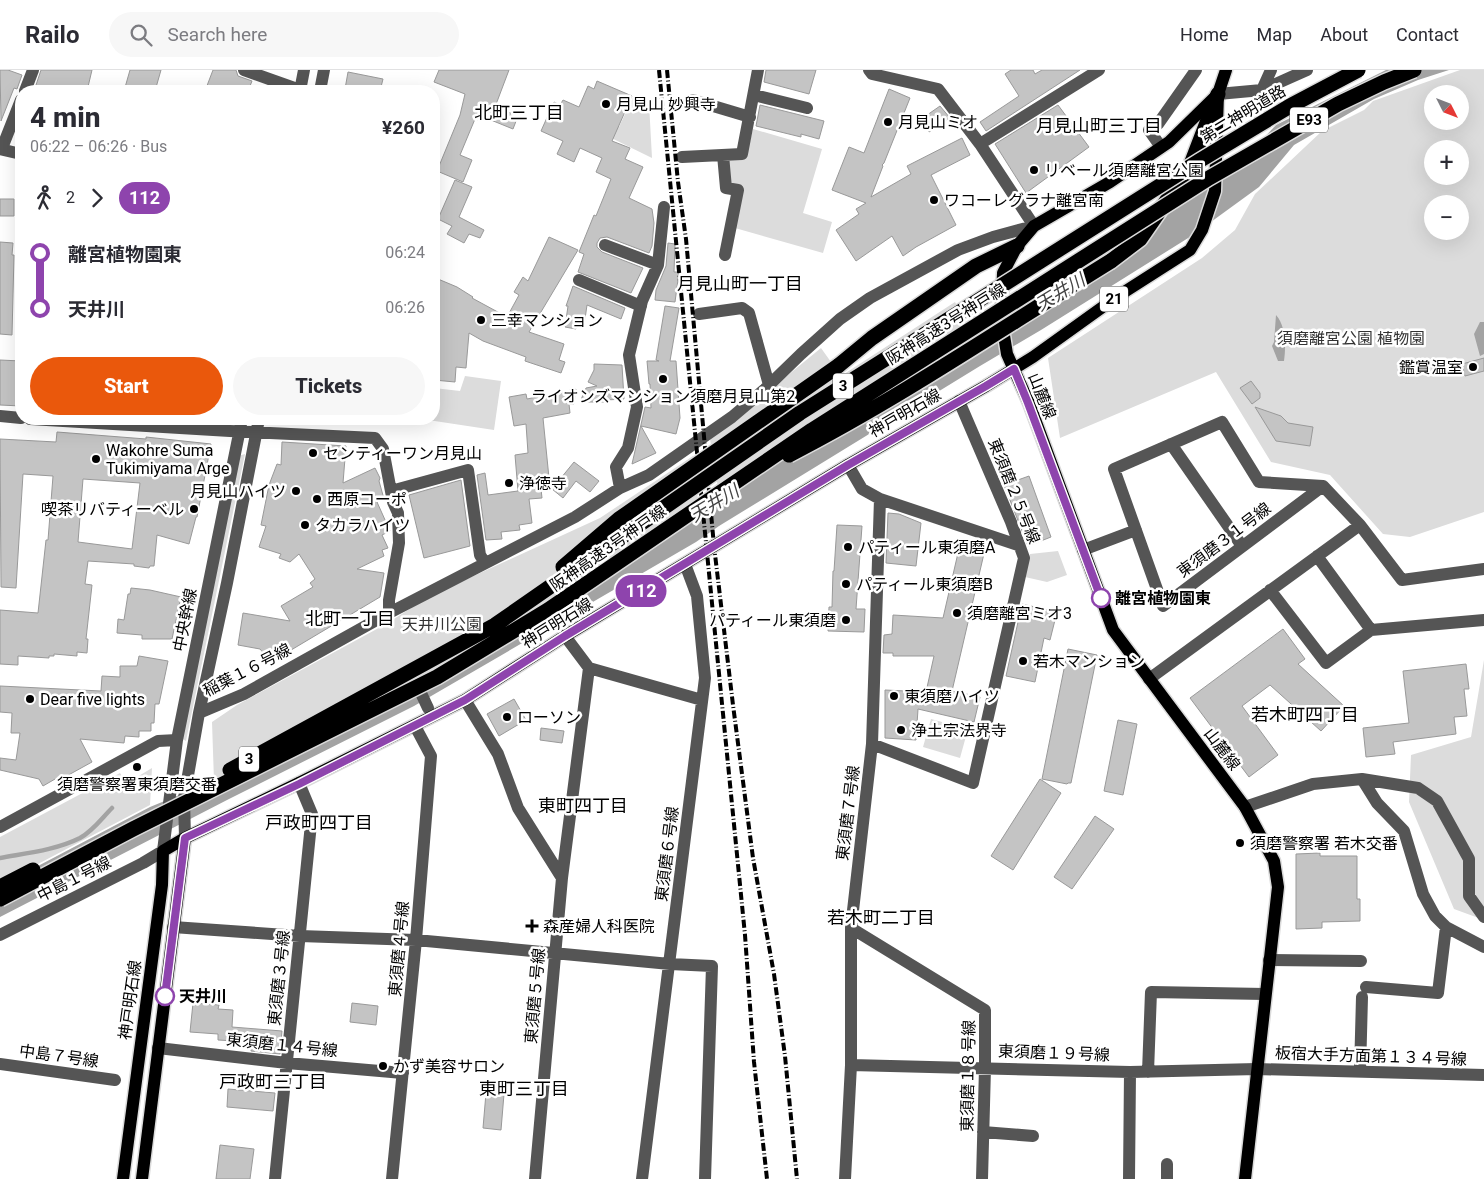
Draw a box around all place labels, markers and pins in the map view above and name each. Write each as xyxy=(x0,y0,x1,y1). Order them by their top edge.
place label: 月見山 妙興寺 xyxy=(616,95,716,114)
marker: 月見山 妙興寺 xyxy=(600,98,612,110)
place label: 月見山ミオ xyxy=(898,113,978,132)
marker: 月見山ミオ xyxy=(882,116,894,128)
place label: リベール須磨離宮公園 xyxy=(1044,161,1204,180)
marker: リベール須磨離宮公園 xyxy=(1028,164,1040,176)
place label: ワコーレグラナ離宮南 xyxy=(944,191,1104,210)
marker: ワコーレグラナ離宮南 xyxy=(928,194,940,206)
place label: 三幸マンション xyxy=(491,311,603,330)
marker: 三幸マンション xyxy=(475,314,487,326)
place label: 鑑賞温室 xyxy=(1399,358,1463,377)
marker: 鑑賞温室 xyxy=(1467,361,1479,373)
marker: ライオンズマンション須磨月見山第2 xyxy=(657,373,669,385)
place label: ライオンズマンション須磨月見山第2 xyxy=(531,387,795,406)
place label: Wakohre Suma Tukimiyama Arge xyxy=(106,441,230,478)
place label: センティーワン月見山 xyxy=(323,444,482,463)
marker: センティーワン月見山 xyxy=(307,447,319,459)
marker: Wakohre Suma Tukimiyama Arge xyxy=(90,453,102,465)
place label: 浄徳寺 xyxy=(519,474,567,493)
marker: 浄徳寺 xyxy=(503,477,515,489)
place label: 月見山ハイツ xyxy=(190,482,286,501)
marker: 月見山ハイツ xyxy=(290,485,302,497)
place label: 西原コーポ xyxy=(327,490,407,509)
marker: 西原コーポ xyxy=(311,493,323,505)
place label: 喫茶リバティーベル xyxy=(41,500,184,519)
marker: 喫茶リバティーベル xyxy=(188,503,200,515)
place label: タカラハイツ xyxy=(315,516,411,535)
marker: タカラハイツ xyxy=(299,519,311,531)
place label: パティール東須磨A xyxy=(858,538,996,557)
marker: パティール東須磨A xyxy=(842,541,854,553)
place label: パティール東須磨B xyxy=(856,575,993,594)
marker: パティール東須磨B xyxy=(840,578,852,590)
marker: 離宮植物園東 xyxy=(1091,588,1111,608)
place label: 離宮植物園東 xyxy=(1115,589,1211,608)
place label: 須磨離宮ミオ3 xyxy=(967,604,1072,623)
marker: 須磨離宮ミオ3 xyxy=(951,607,963,619)
place label: パティール東須磨 xyxy=(709,611,836,630)
marker: パティール東須磨 xyxy=(840,614,852,626)
place label: 若木マンション xyxy=(1033,652,1145,671)
marker: 若木マンション xyxy=(1017,655,1029,667)
place label: 東須磨ハイツ xyxy=(904,687,1000,706)
place label: Dear five lights xyxy=(40,690,145,709)
marker: 東須磨ハイツ xyxy=(888,690,900,702)
marker: Dear five lights xyxy=(24,693,36,705)
place label: ローソン xyxy=(517,708,581,727)
marker: ローソン xyxy=(501,711,513,723)
place label: 浄土宗法界寺 xyxy=(911,721,1007,740)
marker: 浄土宗法界寺 xyxy=(895,724,907,736)
marker: 須磨警察署東須磨交番 xyxy=(131,761,143,773)
place label: 須磨警察署東須磨交番 xyxy=(57,775,217,794)
place label: 須磨警察署 若木交番 xyxy=(1250,834,1398,853)
marker: 須磨警察署 若木交番 xyxy=(1234,837,1246,849)
place label: 森産婦人科医院 xyxy=(543,917,655,936)
marker: 森産婦人科医院 xyxy=(525,919,539,933)
marker: 天井川 xyxy=(155,986,175,1006)
place label: 天井川 xyxy=(179,987,227,1006)
place label: かず美容サロン xyxy=(393,1057,505,1076)
marker: かず美容サロン xyxy=(377,1060,389,1072)

